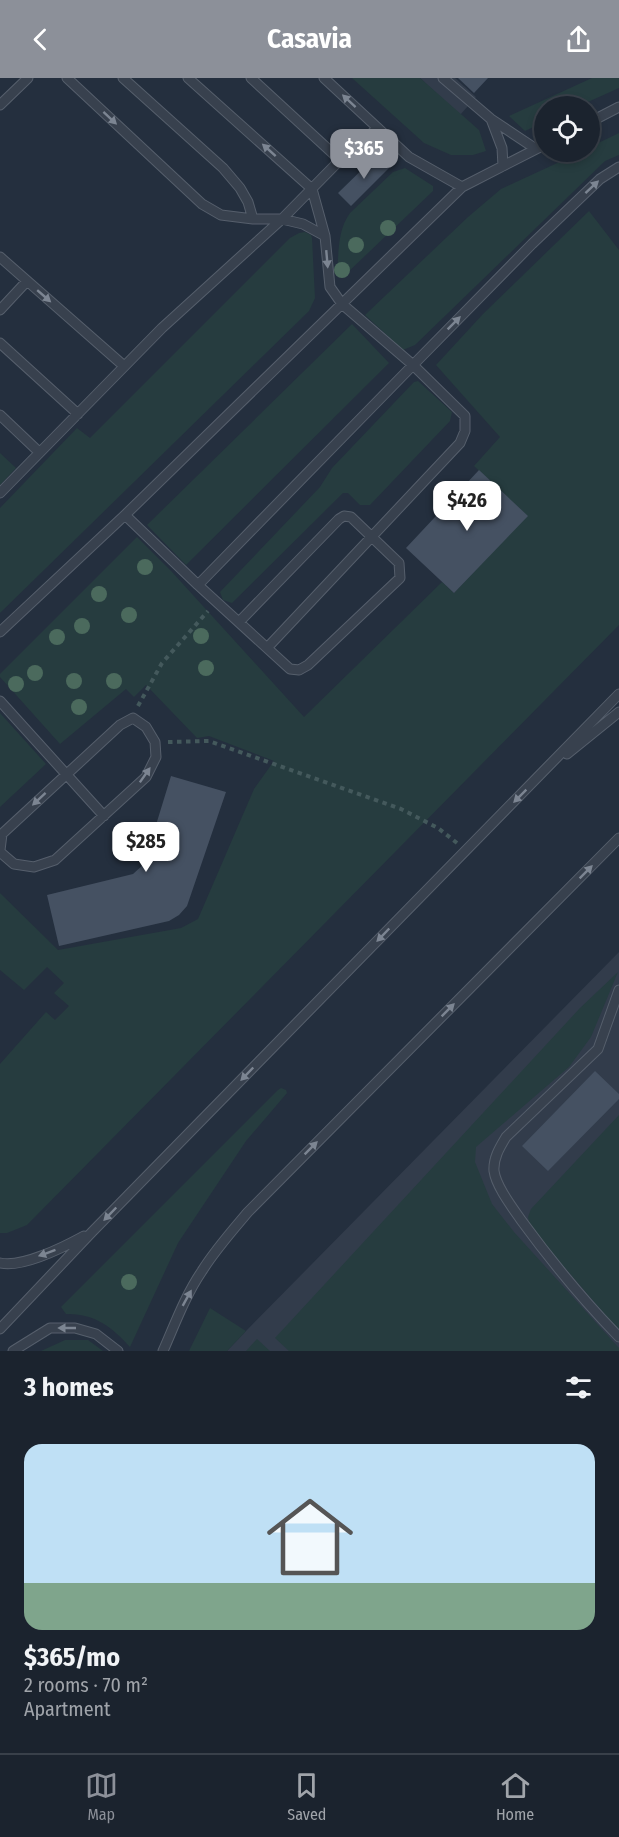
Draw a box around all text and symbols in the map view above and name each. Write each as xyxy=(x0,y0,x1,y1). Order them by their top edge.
icon: back xyxy=(24,23,57,56)
text: Casavia xyxy=(267,23,352,55)
icon: share xyxy=(562,23,595,56)
one-way arrow xyxy=(342,95,357,108)
map controls xyxy=(534,96,600,162)
button: locate xyxy=(534,96,600,162)
one-way arrow xyxy=(102,111,117,125)
pin: $365 xyxy=(328,129,400,180)
text: $365 xyxy=(344,136,384,160)
one-way arrow xyxy=(261,143,276,157)
one-way arrow xyxy=(585,180,599,194)
one-way arrow xyxy=(322,249,332,268)
one-way arrow xyxy=(36,289,51,302)
one-way arrow xyxy=(446,317,460,331)
pin: $426 xyxy=(431,481,503,532)
text: $426 xyxy=(447,488,487,512)
one-way arrow xyxy=(139,767,151,783)
one-way arrow xyxy=(513,788,527,802)
one-way arrow xyxy=(31,792,46,806)
pin: $285 xyxy=(110,822,182,873)
text: $285 xyxy=(126,829,166,853)
one-way arrow xyxy=(578,865,592,879)
one-way arrow xyxy=(376,928,390,943)
one-way arrow xyxy=(441,1003,456,1017)
one-way arrow xyxy=(240,1067,254,1081)
one-way arrow xyxy=(304,1141,318,1156)
one-way arrow xyxy=(103,1206,117,1221)
one-way arrow xyxy=(38,1249,56,1258)
one-way arrow xyxy=(182,1289,192,1306)
one-way arrow xyxy=(57,1323,76,1333)
icon: filters xyxy=(562,1371,595,1404)
text: 3 homes xyxy=(24,1372,114,1403)
icon: home xyxy=(256,1483,364,1591)
text: $365/mo xyxy=(24,1642,120,1673)
text: 2 rooms · 70 m² xyxy=(24,1673,148,1697)
text: Apartment xyxy=(24,1697,111,1721)
tab: Map xyxy=(85,1769,118,1824)
tab: Saved xyxy=(287,1769,326,1824)
tab: Home xyxy=(496,1769,534,1824)

